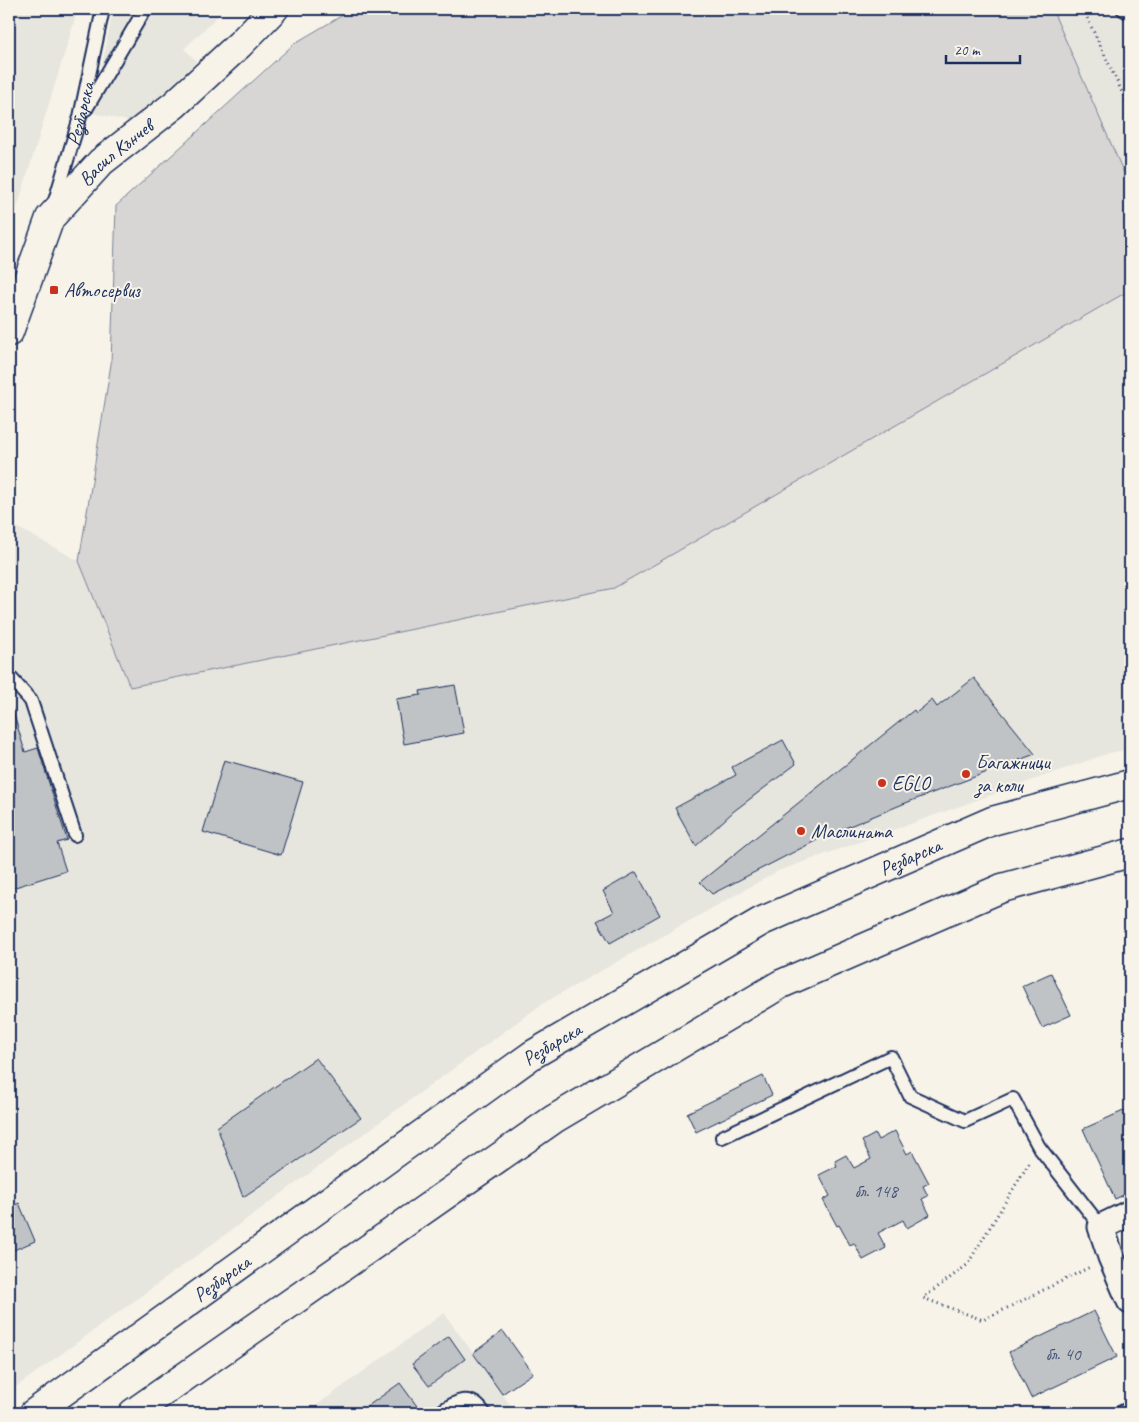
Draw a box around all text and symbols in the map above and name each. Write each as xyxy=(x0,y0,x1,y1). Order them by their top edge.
scale bar xyxy=(946,32,1020,64)
text: 20 m xyxy=(954,41,981,60)
street label: Резбарска xyxy=(60,78,100,149)
street label: Васил Кънчев xyxy=(73,112,161,192)
place label: Автосервиз xyxy=(64,278,141,303)
marker: Автосервиз xyxy=(48,284,60,296)
place label: Багажници за коли xyxy=(973,750,1051,799)
marker: Багажници за коли xyxy=(960,768,972,780)
place label: EGLO xyxy=(892,771,932,796)
marker: EGLO xyxy=(876,777,888,789)
place label: Маслината xyxy=(811,819,893,844)
marker: Маслината xyxy=(795,825,807,837)
street label: Резбарска xyxy=(876,832,946,881)
street label: Резбарска xyxy=(517,1016,588,1071)
house number: бл. 148 xyxy=(854,1180,899,1202)
street label: Резбарска xyxy=(188,1249,257,1308)
house number: бл. 40 xyxy=(1045,1343,1082,1365)

